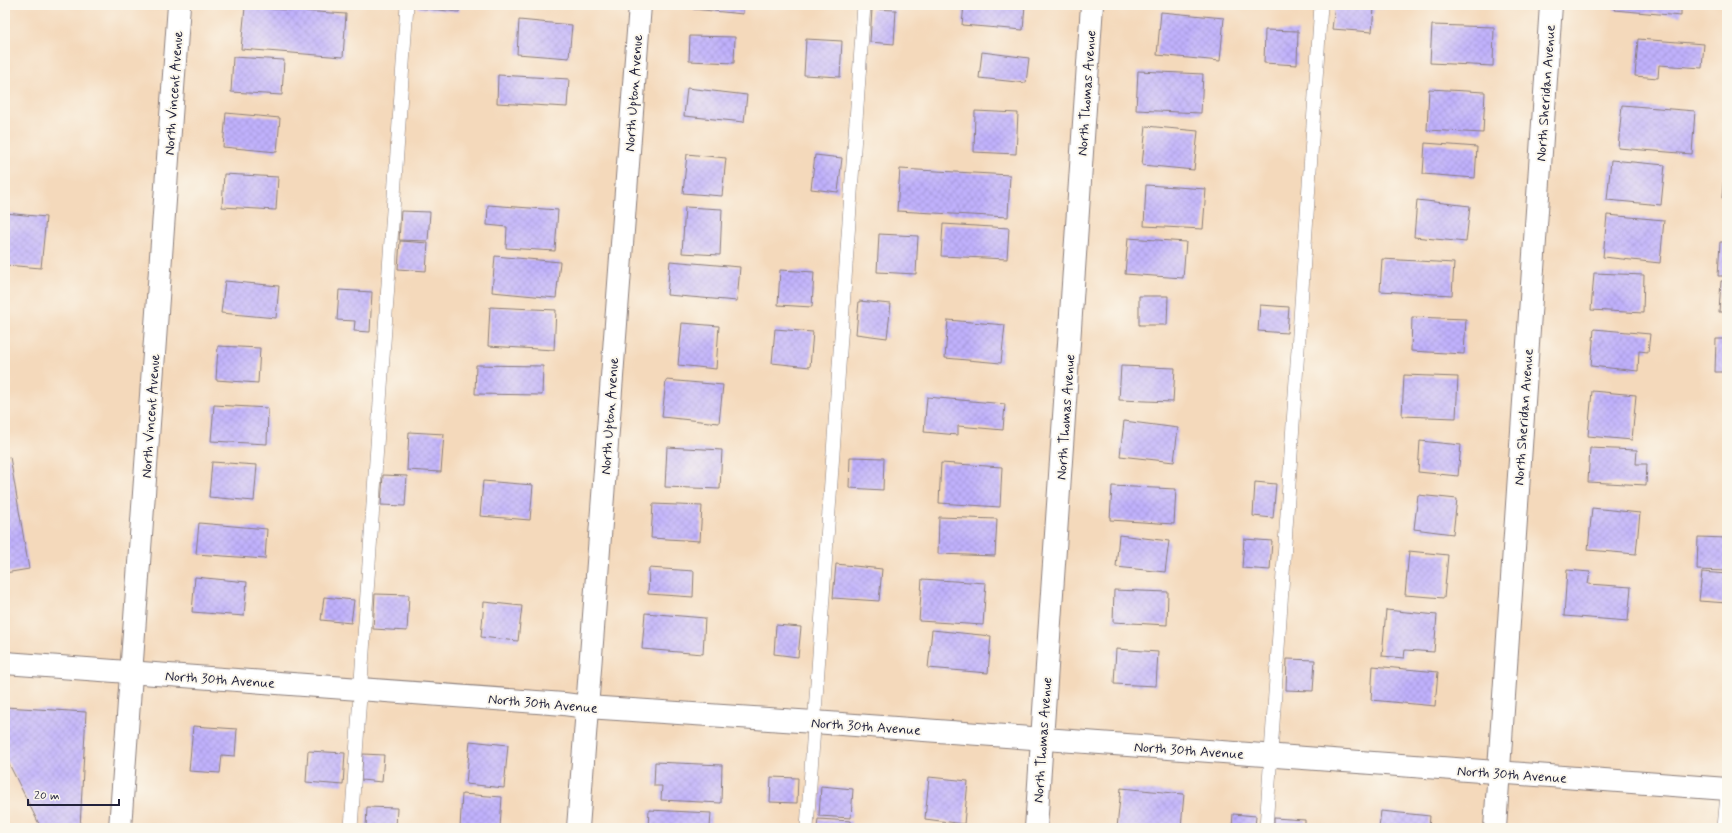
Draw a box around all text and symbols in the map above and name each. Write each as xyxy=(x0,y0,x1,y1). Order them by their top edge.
street label: North Sheridan Avenue xyxy=(1532,24,1560,162)
street label: North Vincent Avenue xyxy=(161,30,187,156)
street label: North Thomas Avenue xyxy=(1074,30,1100,157)
street label: North Upton Avenue xyxy=(621,33,647,152)
street label: North Sheridan Avenue xyxy=(1510,348,1538,486)
street label: North Vincent Avenue xyxy=(138,353,164,479)
street label: North Thomas Avenue xyxy=(1053,354,1079,481)
street label: North Upton Avenue xyxy=(597,356,623,475)
street label: North 30th Avenue xyxy=(164,667,276,693)
street label: North Thomas Avenue xyxy=(1030,677,1056,804)
street label: North 30th Avenue xyxy=(487,690,599,718)
street label: North 30th Avenue xyxy=(810,714,922,740)
street label: North 30th Avenue xyxy=(1133,738,1245,764)
street label: North 30th Avenue xyxy=(1456,762,1568,788)
scale bar xyxy=(28,781,119,807)
text: 20 m xyxy=(34,788,60,804)

